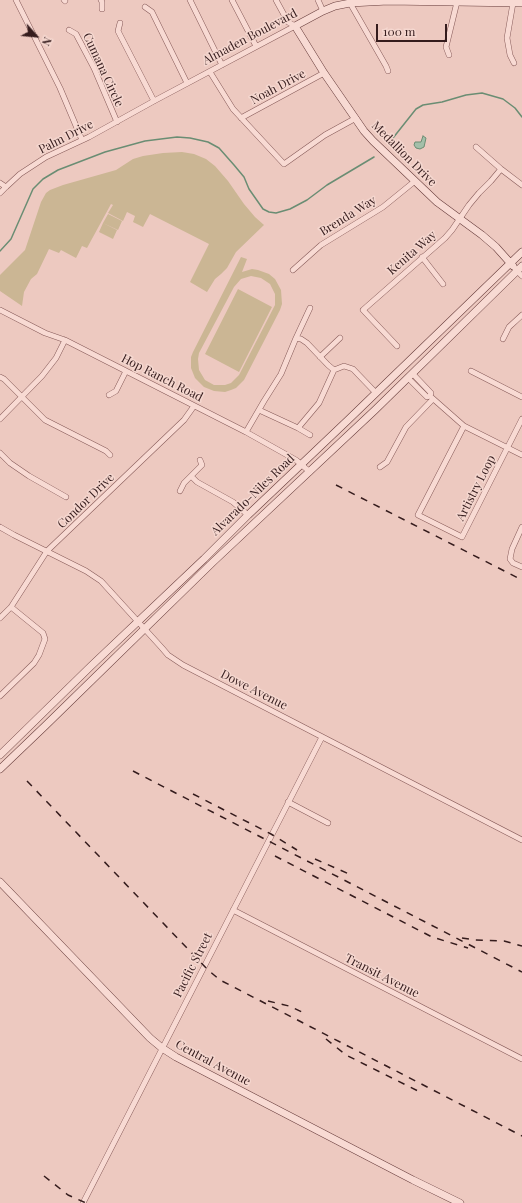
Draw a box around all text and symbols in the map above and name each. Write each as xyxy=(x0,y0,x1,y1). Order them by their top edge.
street label: Almaden Boulevard xyxy=(200,6,300,68)
north arrow xyxy=(16,16,56,56)
scale bar xyxy=(378,16,449,42)
text: 100 m xyxy=(383,23,415,39)
street label: Cumana Circle xyxy=(80,31,126,109)
text: N xyxy=(39,35,56,49)
street label: Noah Drive xyxy=(248,67,308,107)
street label: Palm Drive xyxy=(36,117,96,157)
street label: Medallion Drive xyxy=(369,119,439,189)
street label: Brenda Way xyxy=(317,193,379,239)
street label: Kenita Way xyxy=(385,228,439,278)
street label: Hop Ranch Road xyxy=(119,351,205,405)
street label: Alvarado-Niles Road xyxy=(208,451,298,539)
street label: Artistry Loop xyxy=(453,453,499,523)
street label: Condor Drive xyxy=(55,470,117,532)
street label: Dowe Avenue xyxy=(218,667,290,713)
street label: Pacific Street xyxy=(171,930,215,1000)
street label: Transit Avenue xyxy=(342,951,422,1001)
street label: Central Avenue xyxy=(173,1037,253,1089)

